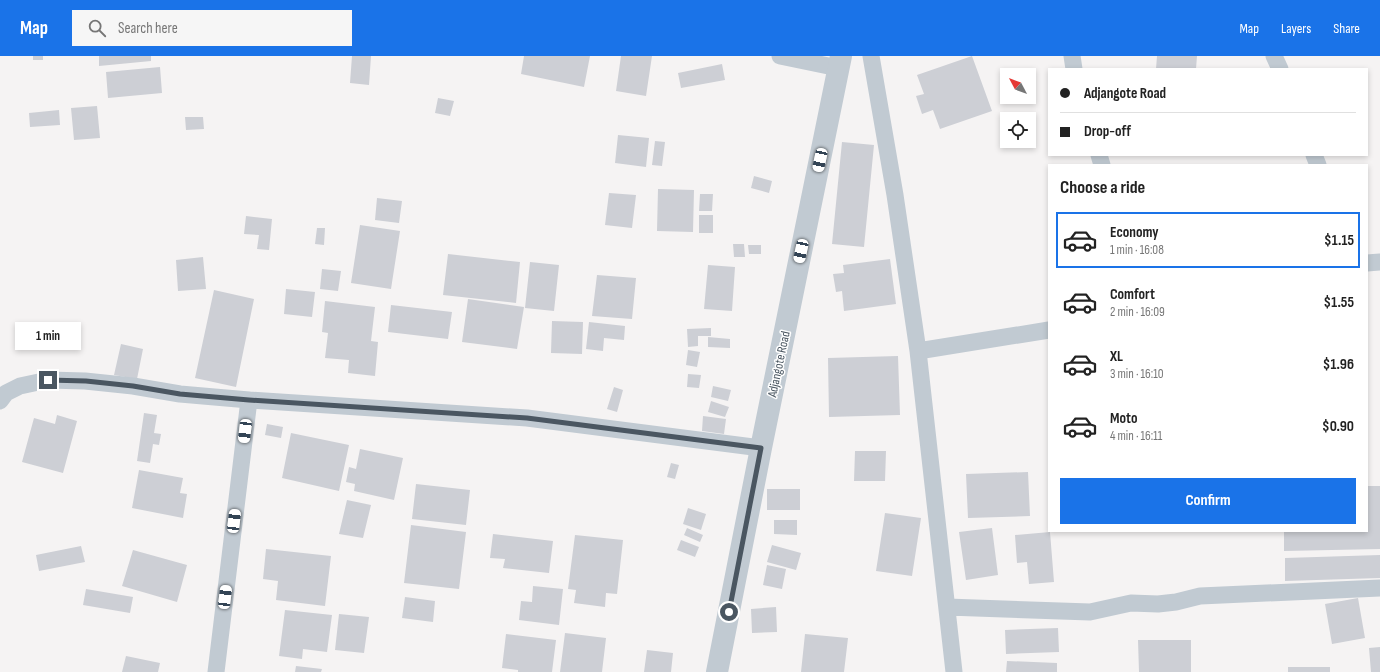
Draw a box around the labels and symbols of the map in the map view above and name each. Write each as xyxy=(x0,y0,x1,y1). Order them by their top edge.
north arrow xyxy=(1000,68,1036,104)
car xyxy=(812,147,828,173)
car xyxy=(793,238,809,264)
callout: 1 min xyxy=(15,322,81,350)
street label: Adjangote Road xyxy=(764,330,794,400)
route end xyxy=(39,371,57,389)
car xyxy=(238,418,252,444)
car xyxy=(227,508,241,534)
car xyxy=(218,584,232,610)
route start xyxy=(720,603,738,621)

